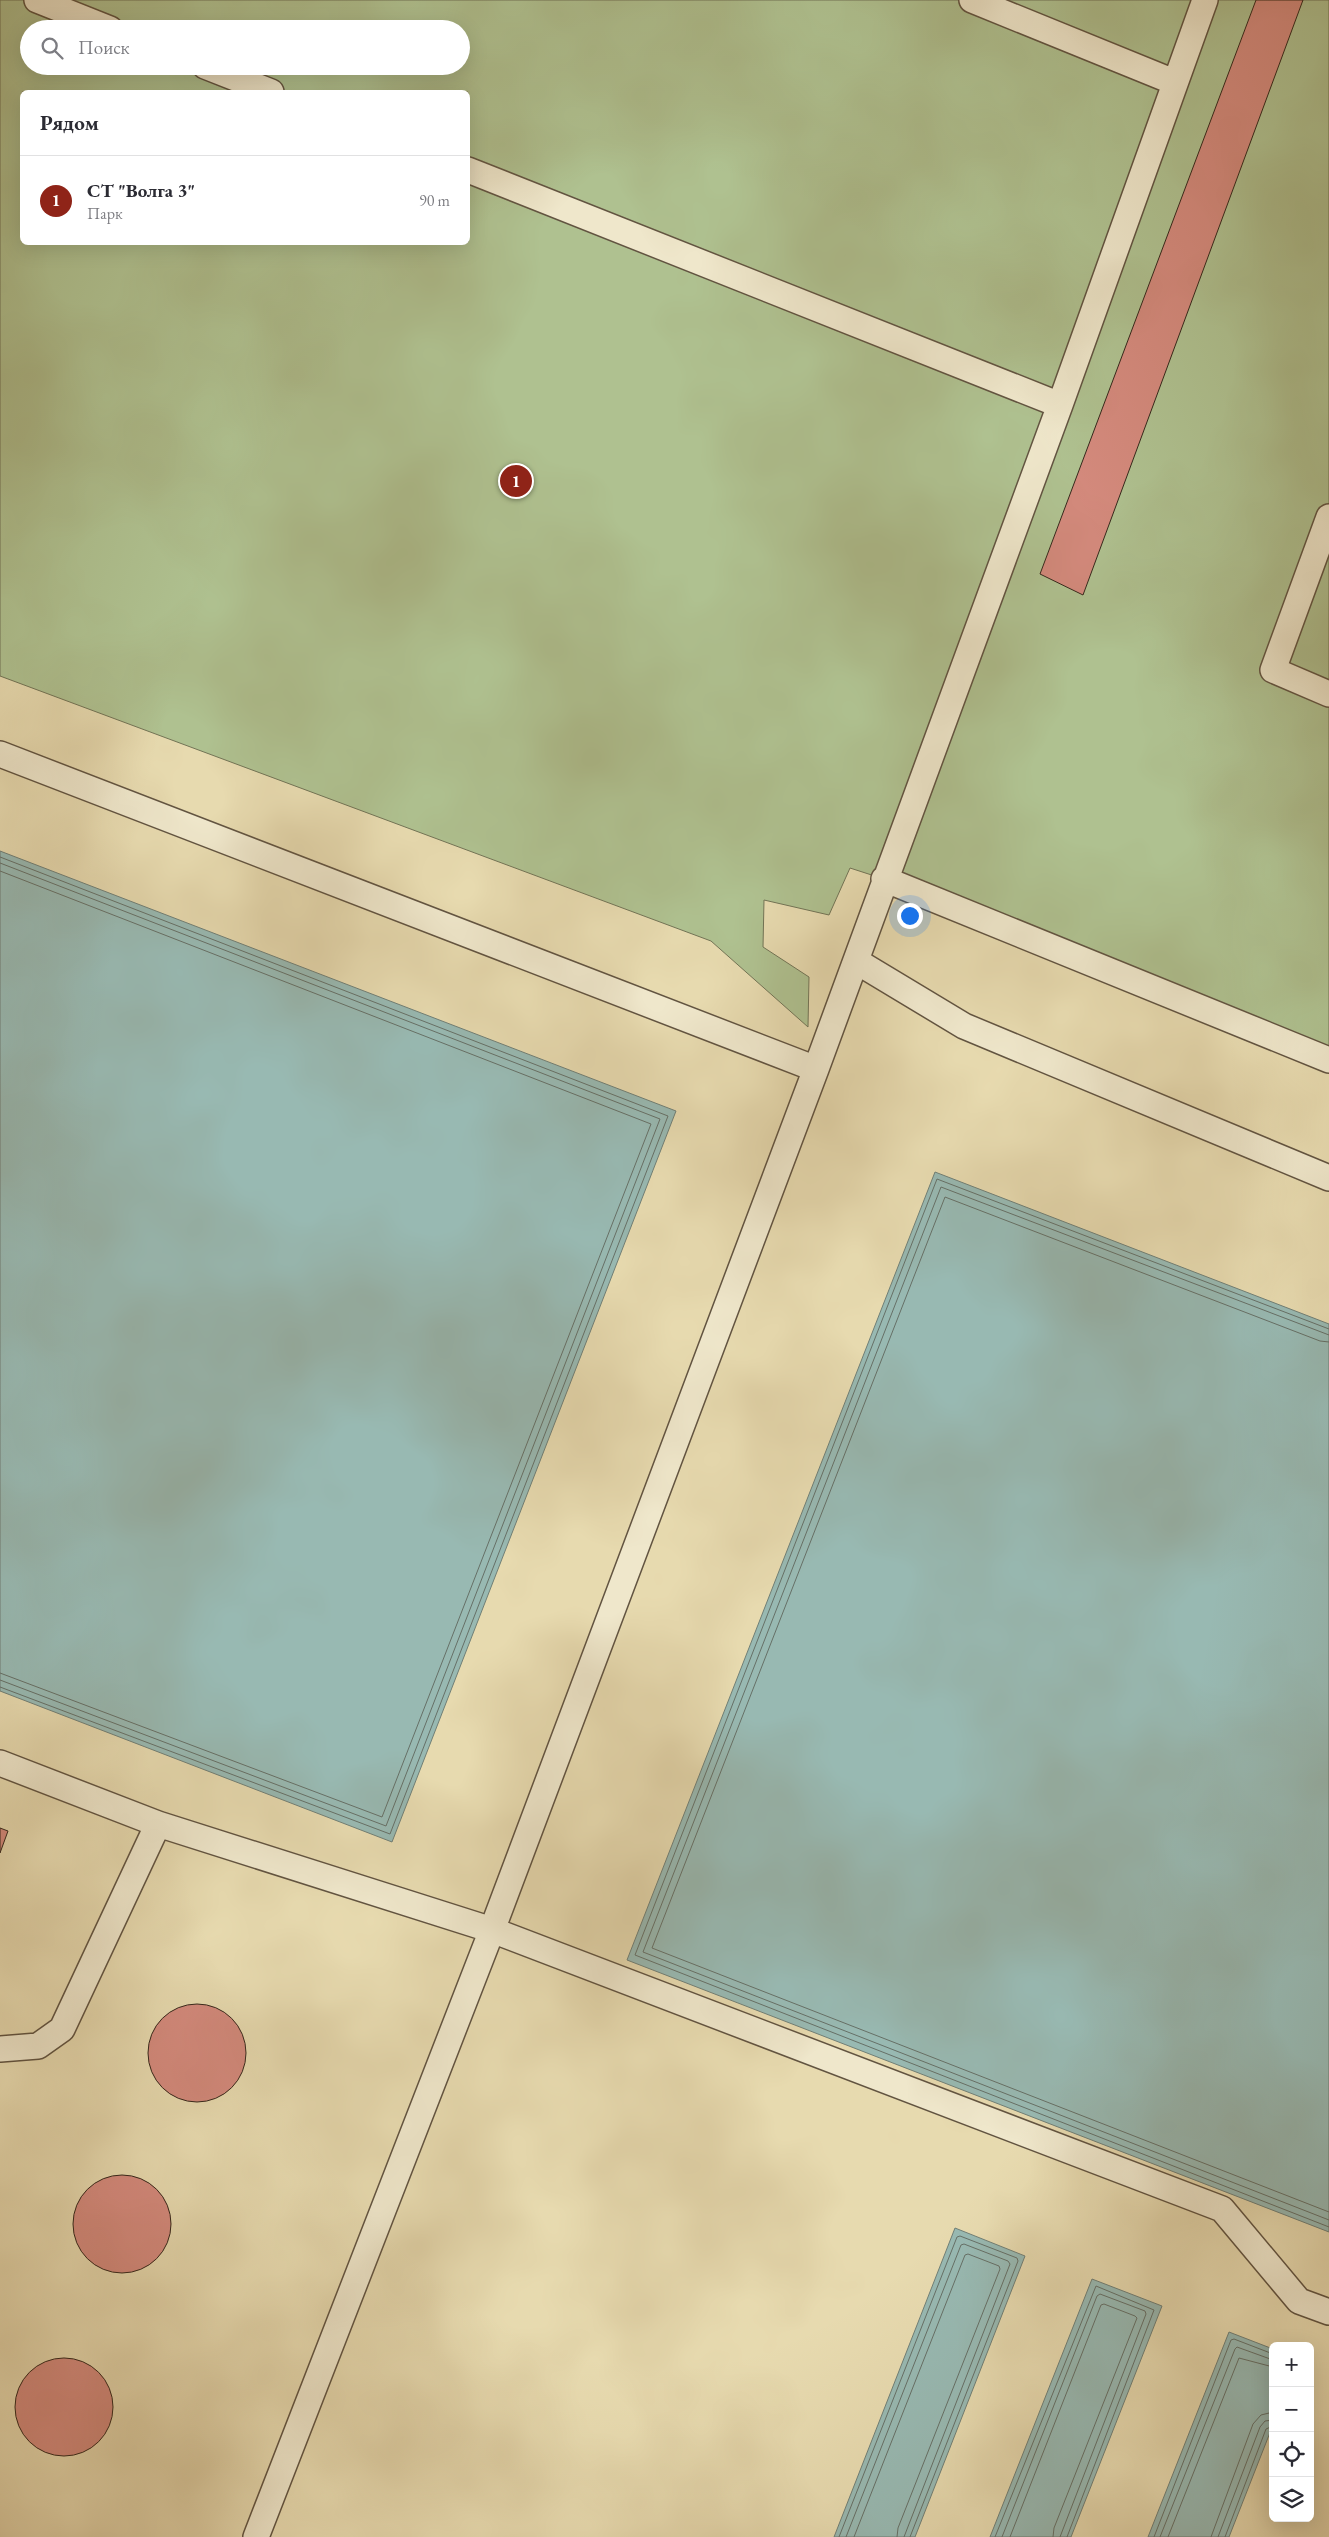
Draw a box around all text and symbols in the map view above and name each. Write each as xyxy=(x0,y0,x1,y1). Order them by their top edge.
search box xyxy=(20,20,470,75)
icon: search xyxy=(38,34,66,62)
text: Поиск xyxy=(78,35,130,60)
text: Рядом xyxy=(40,109,99,136)
text: СТ "Волга 3" xyxy=(87,178,195,203)
text: 1 xyxy=(52,190,60,211)
text: 90 m xyxy=(419,190,450,211)
text: Парк xyxy=(87,203,123,224)
pin: 1 xyxy=(500,462,532,500)
your location xyxy=(897,903,923,929)
map controls xyxy=(1269,2342,1314,2522)
button: + xyxy=(1269,2342,1314,2387)
button: − xyxy=(1269,2387,1314,2432)
button: locate xyxy=(1269,2432,1314,2477)
button: layers xyxy=(1269,2477,1314,2522)

